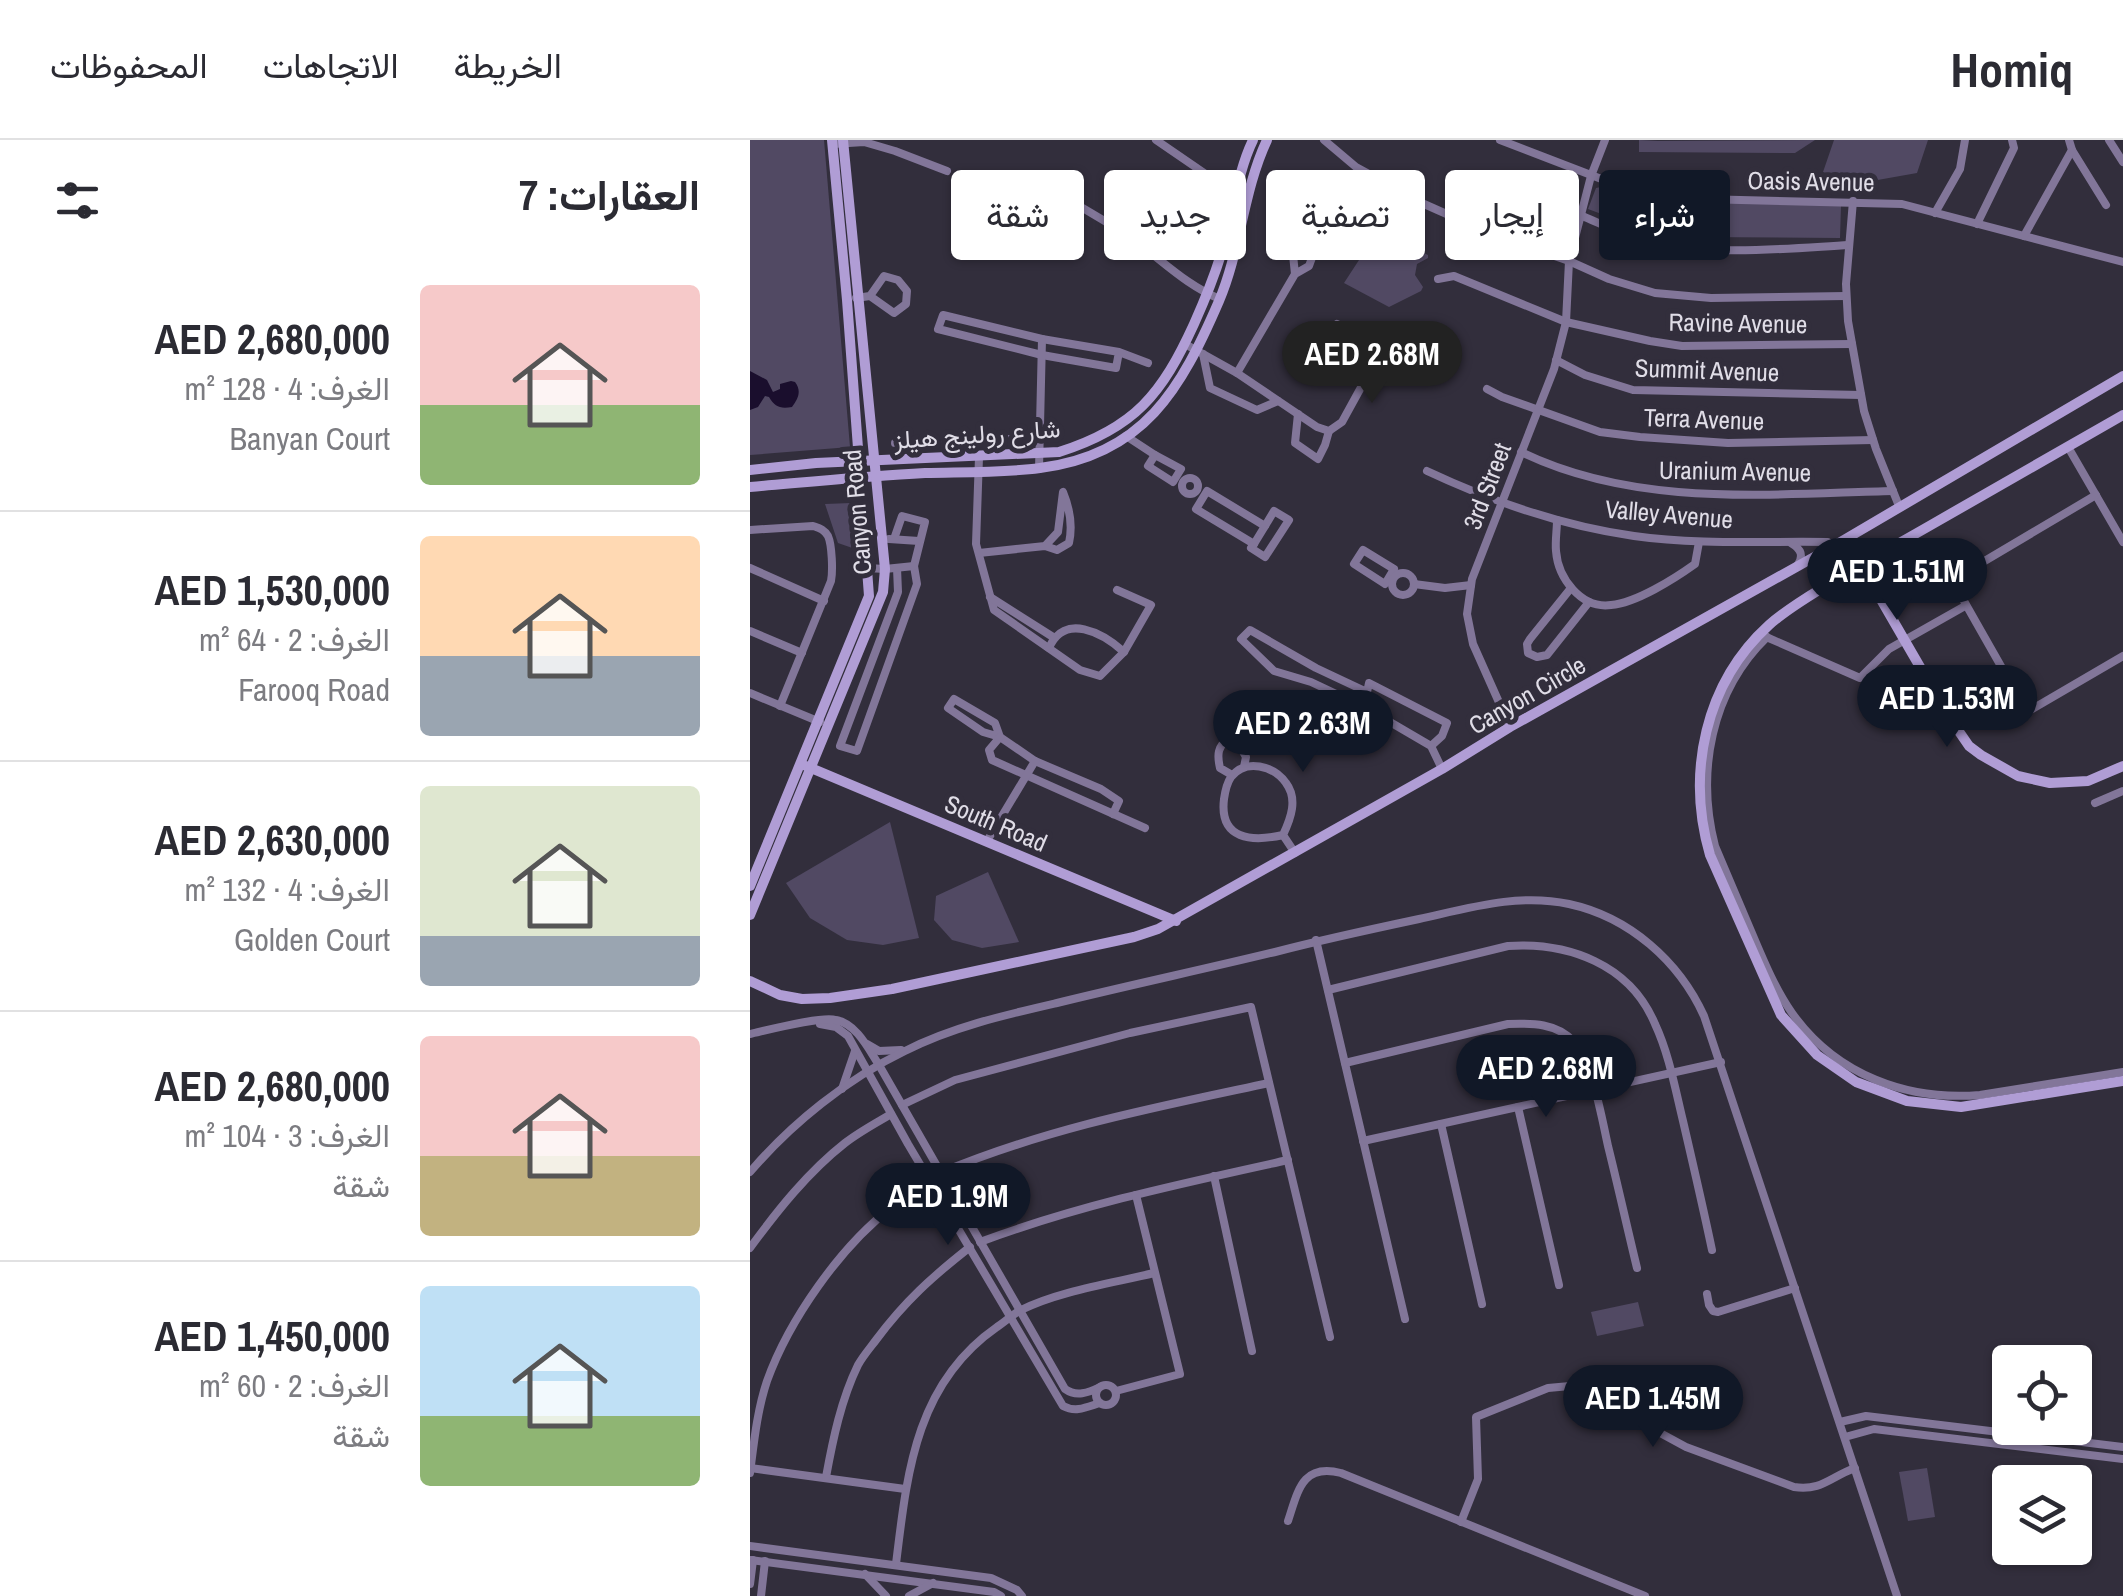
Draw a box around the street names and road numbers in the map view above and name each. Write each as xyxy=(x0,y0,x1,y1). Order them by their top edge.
street label: Oasis Avenue xyxy=(1747,163,1875,199)
street label: Ravine Avenue xyxy=(1668,305,1808,341)
street label: Summit Avenue xyxy=(1634,350,1780,390)
street label: Terra Avenue xyxy=(1643,400,1765,438)
street label: شارع رولينج هيلز xyxy=(892,411,1062,458)
street label: 3rd Street xyxy=(1455,438,1519,534)
street label: Canyon Road xyxy=(835,448,879,576)
street label: Uranium Avenue xyxy=(1659,453,1811,489)
street label: Valley Avenue xyxy=(1604,491,1734,537)
street label: Canyon Circle xyxy=(1462,648,1592,742)
street label: South Road xyxy=(940,786,1052,860)

